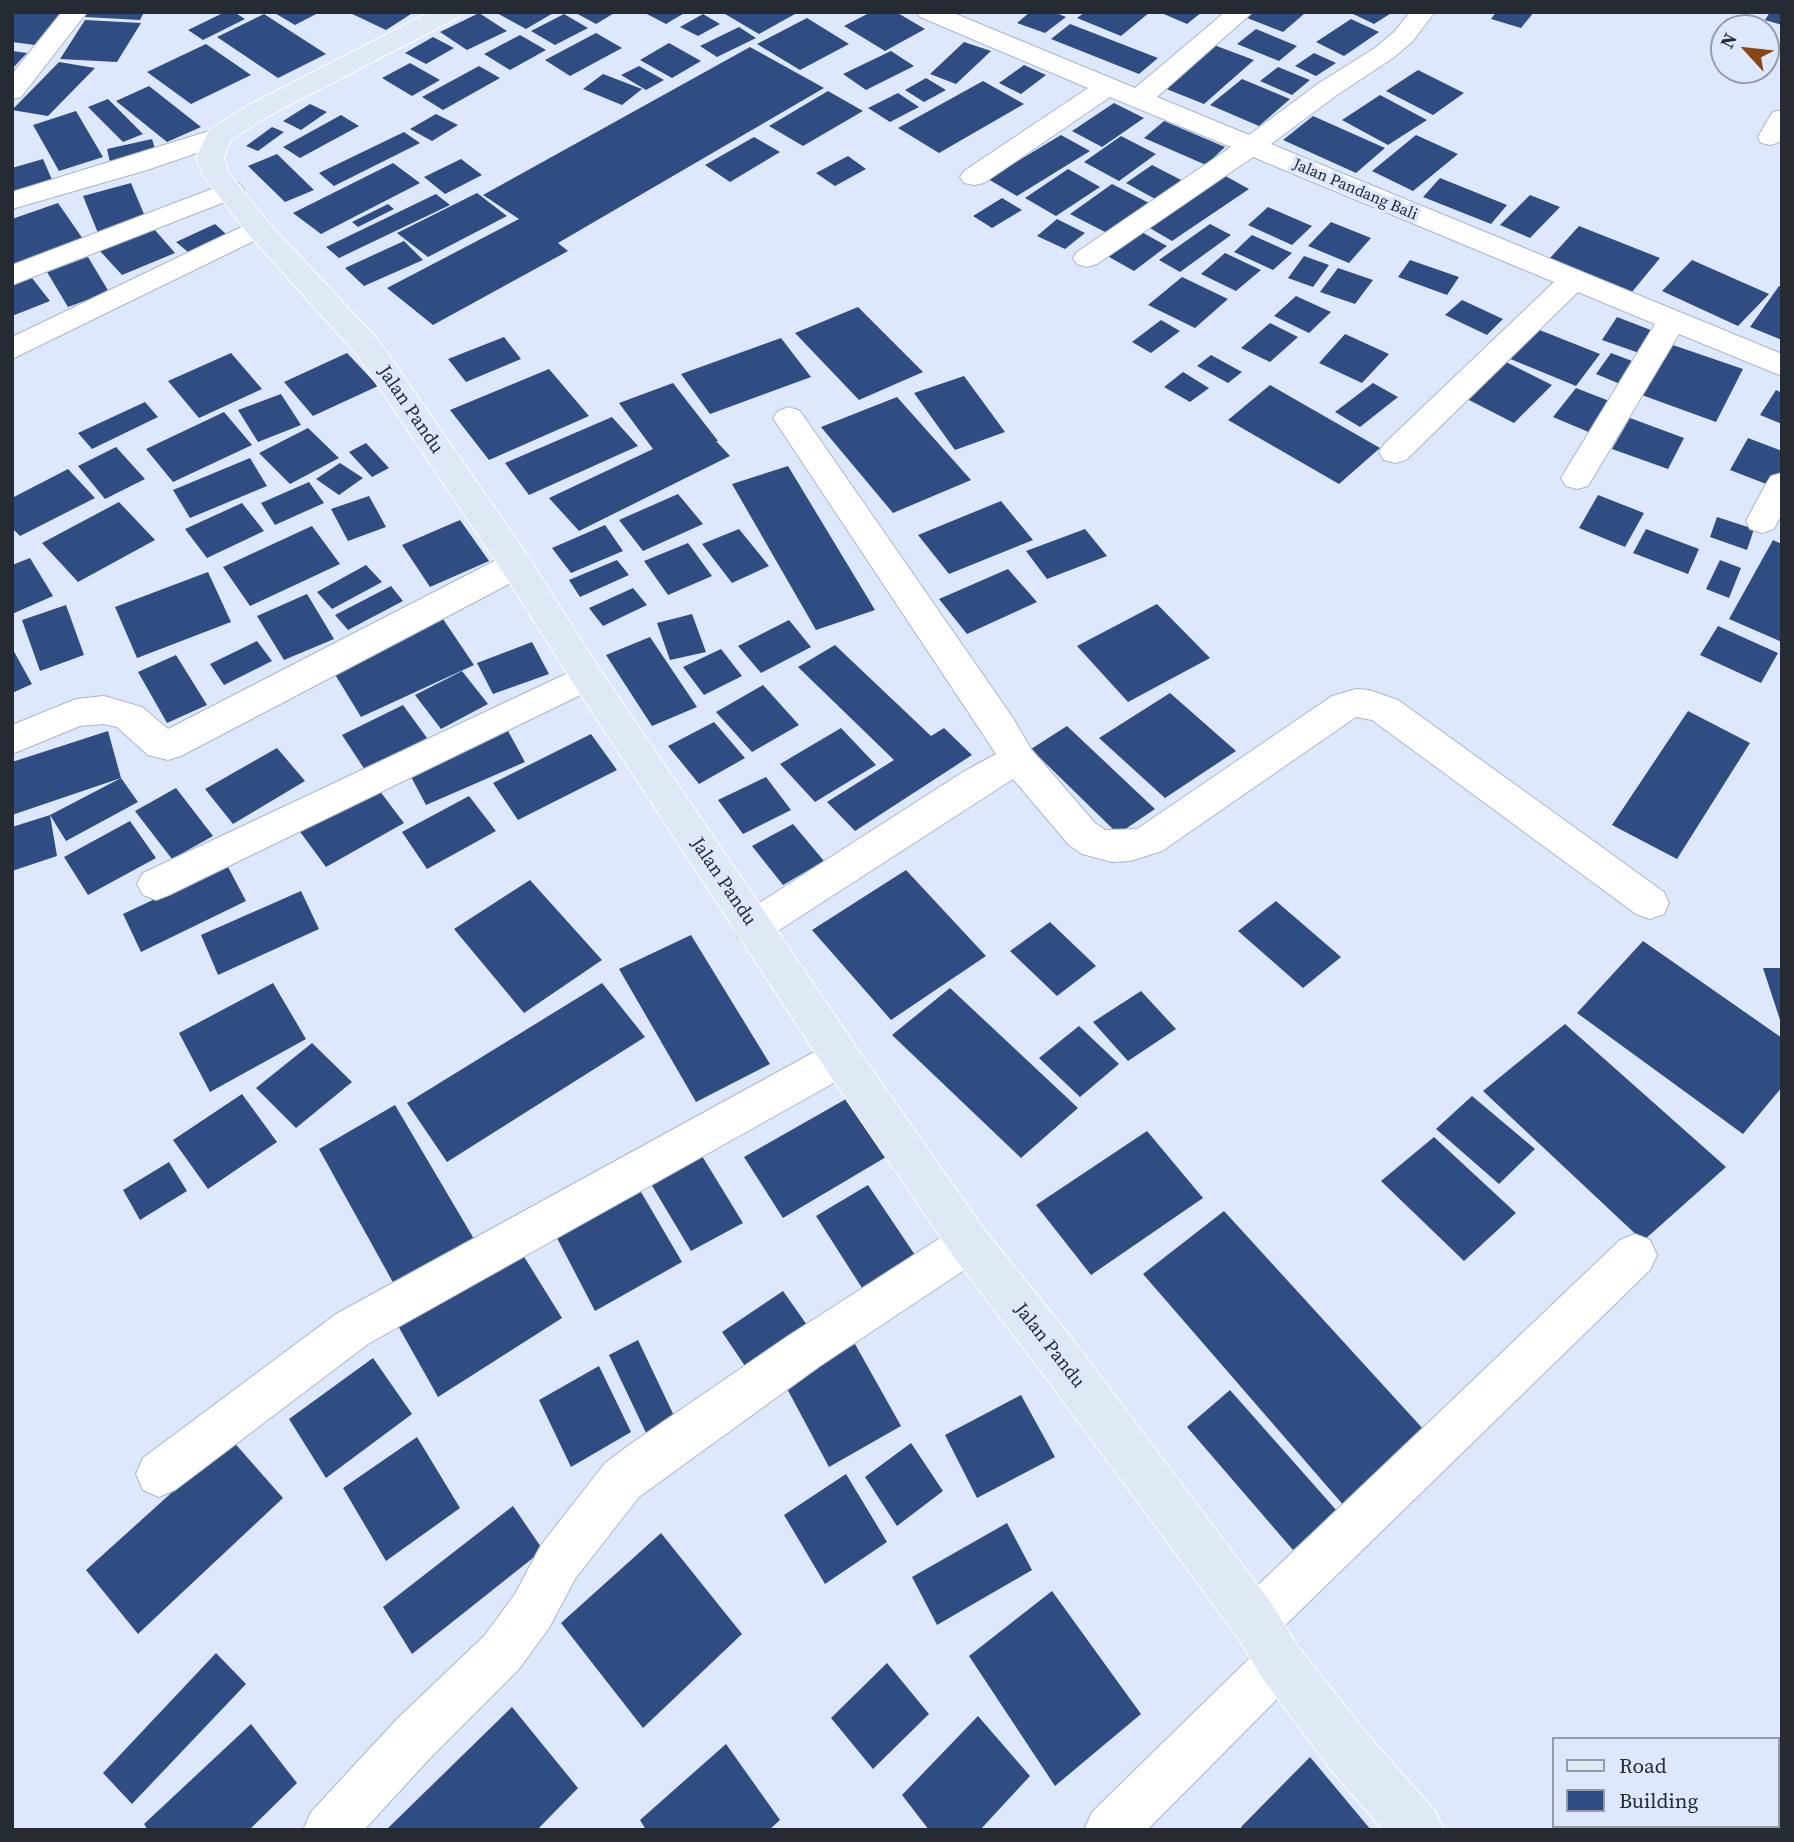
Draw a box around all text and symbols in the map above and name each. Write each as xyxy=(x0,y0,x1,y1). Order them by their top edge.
north arrow xyxy=(1710,14,1780,84)
text: N xyxy=(1713,28,1743,52)
street label: Jalan Pandang Bali xyxy=(1290,155,1420,225)
street label: Jalan Pandu xyxy=(372,362,448,458)
street label: Jalan Pandu xyxy=(685,834,761,930)
street label: Jalan Pandu xyxy=(1009,1299,1089,1393)
legend xyxy=(1552,1737,1780,1828)
text: Road xyxy=(1619,1751,1667,1780)
text: Building xyxy=(1619,1786,1698,1815)

